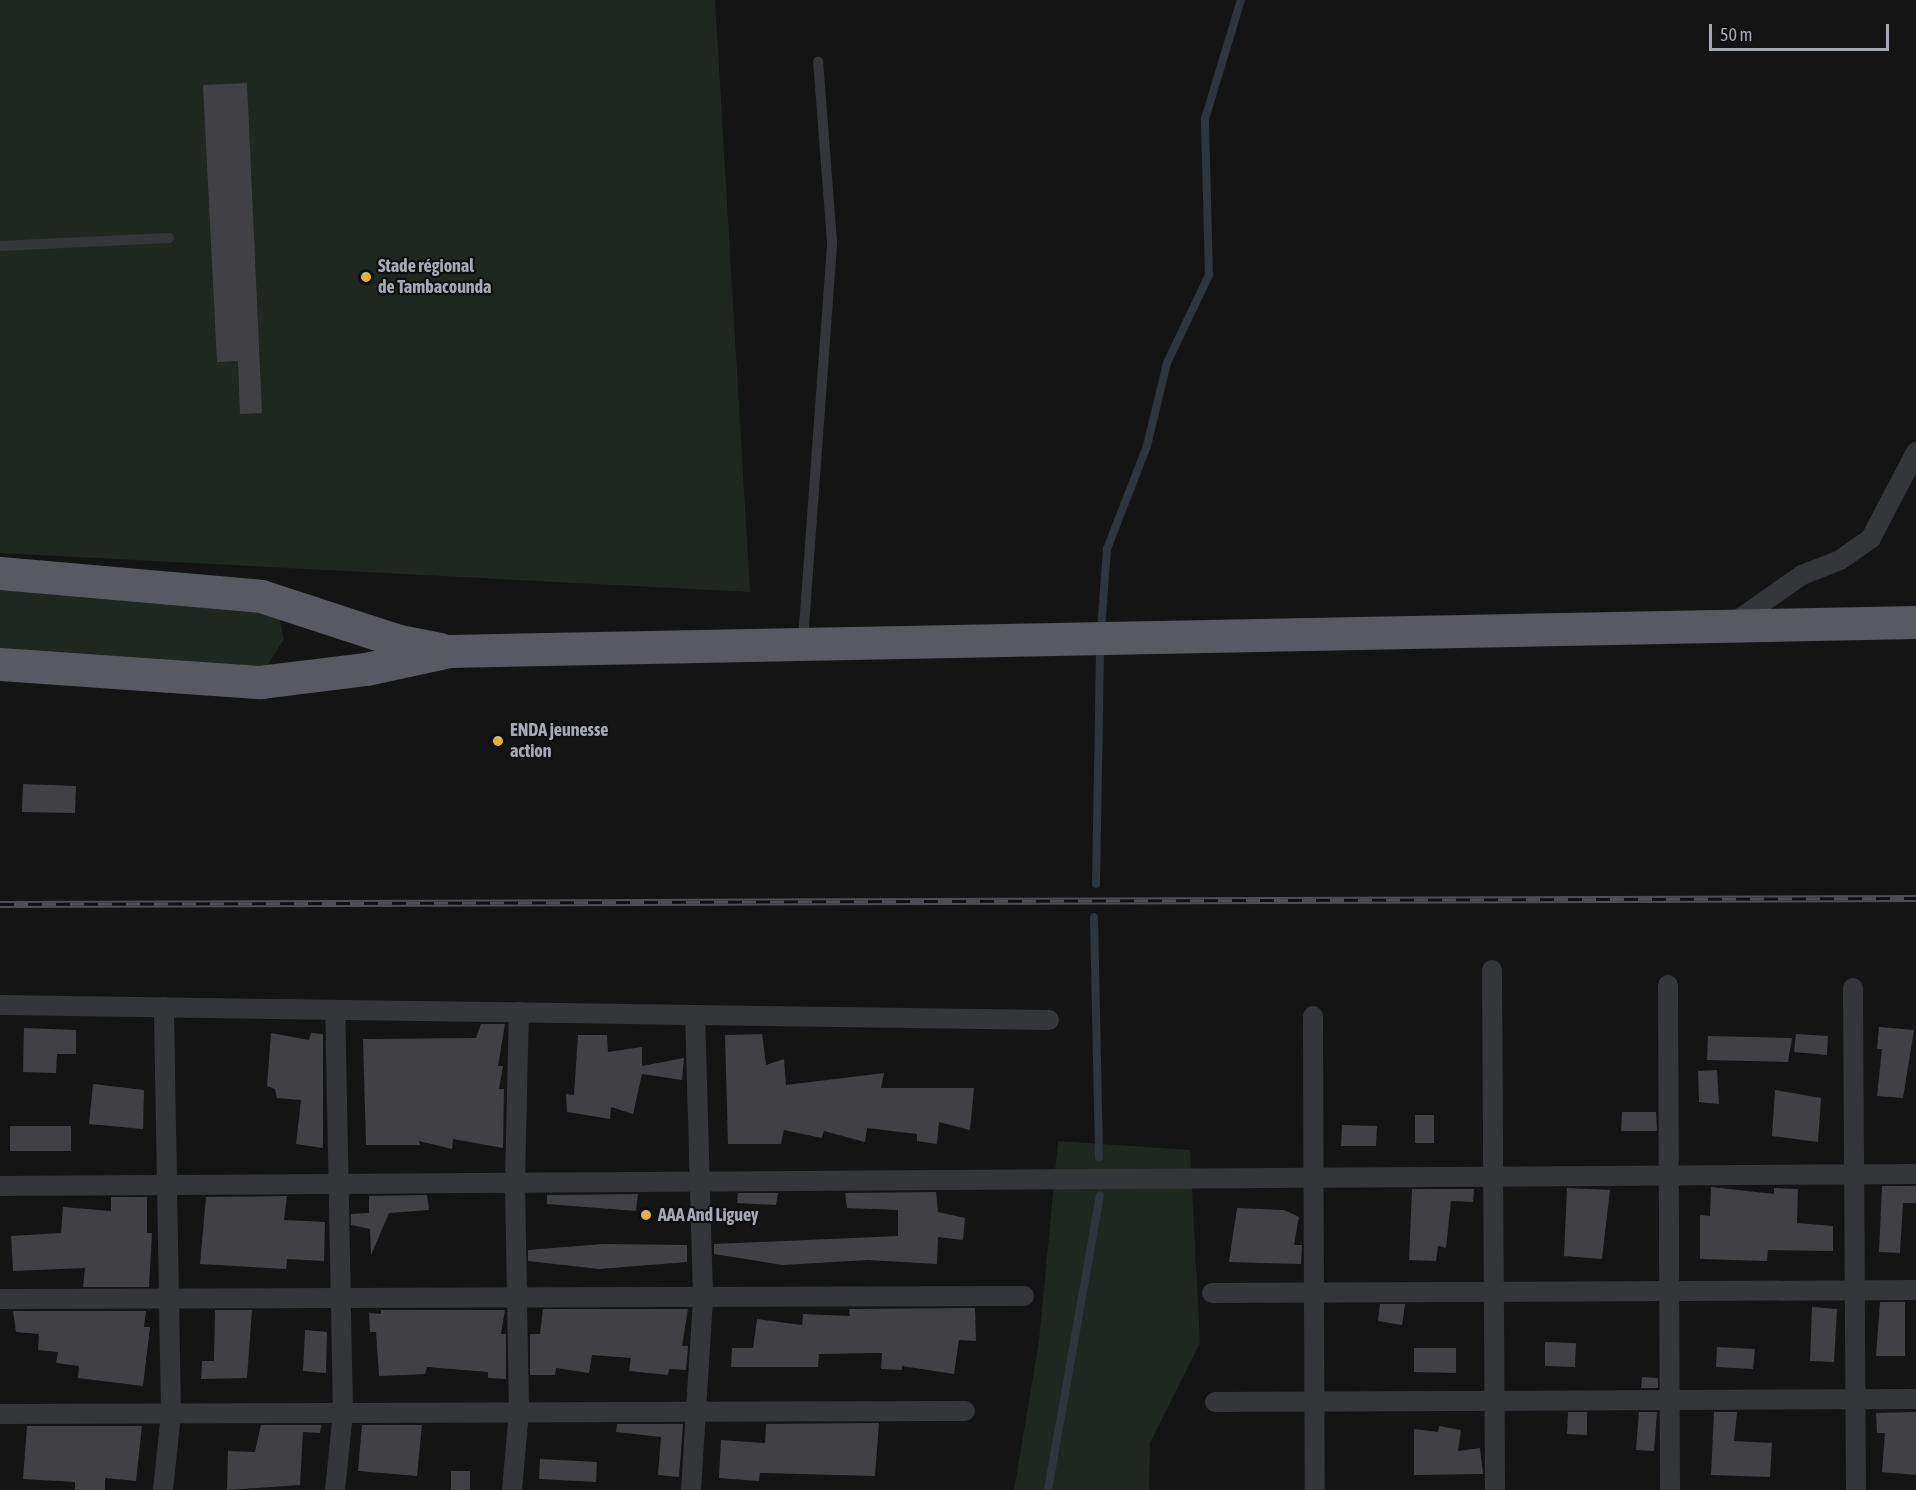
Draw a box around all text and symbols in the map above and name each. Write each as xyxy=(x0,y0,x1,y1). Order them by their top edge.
scale bar xyxy=(1712,12,1892,50)
text: 50 m xyxy=(1720,24,1752,45)
place label: Stade régional de Tambacounda xyxy=(378,256,491,298)
marker: Stade régional de Tambacounda xyxy=(359,270,373,284)
place label: ENDA jeunesse action xyxy=(510,720,608,762)
marker: ENDA jeunesse action xyxy=(491,734,505,748)
place label: AAA And Liguey xyxy=(658,1204,758,1226)
marker: AAA And Liguey xyxy=(639,1208,653,1222)

